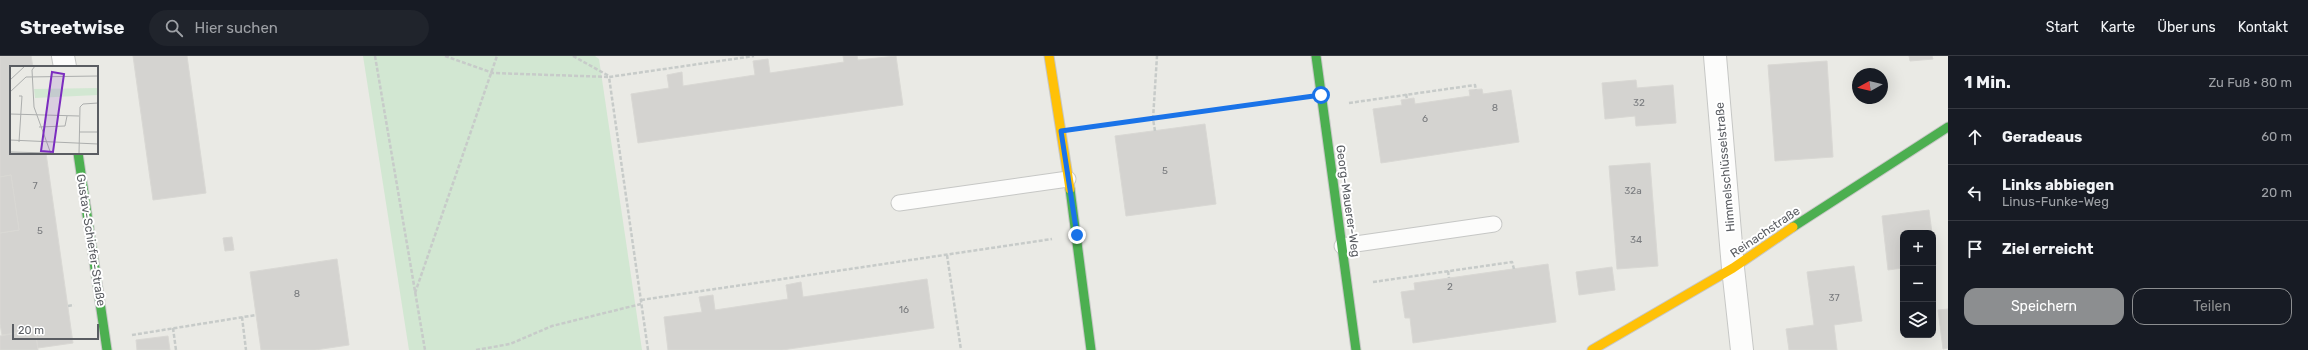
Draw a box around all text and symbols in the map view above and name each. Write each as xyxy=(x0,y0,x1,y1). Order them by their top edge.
search box xyxy=(149,10,429,46)
text: Streetwise xyxy=(20,16,125,39)
icon: search xyxy=(163,17,185,39)
text: Hier suchen xyxy=(195,19,278,37)
text: Start xyxy=(2046,19,2079,36)
text: Karte xyxy=(2101,19,2135,36)
text: Über uns xyxy=(2157,19,2216,36)
text: Kontakt xyxy=(2238,19,2288,36)
inset map xyxy=(10,66,98,154)
north arrow xyxy=(1852,68,1888,104)
text: 1 Min. xyxy=(1964,72,2011,92)
text: Zu Fuß · 80 m xyxy=(2209,75,2292,90)
route start xyxy=(1312,86,1330,104)
house number: 32 xyxy=(1633,97,1645,109)
street label: Himmelschlüsselstraße xyxy=(1712,101,1738,232)
house number: 8 xyxy=(1492,102,1498,114)
house number: 6 xyxy=(1422,113,1428,125)
icon: ahead xyxy=(1964,126,1986,148)
text: Geradeaus xyxy=(2002,128,2082,146)
text: 60 m xyxy=(2261,129,2292,144)
street label: Georg-Mauerer-Weg xyxy=(1333,144,1363,258)
house number: 5 xyxy=(1162,165,1168,177)
street label: Gustav-Schiefer-Straße xyxy=(74,173,108,307)
text: Links abbiegen xyxy=(2002,176,2114,194)
house number: 7 xyxy=(32,180,38,192)
icon: left xyxy=(1964,182,1986,204)
house number: 32a xyxy=(1624,185,1642,197)
text: 20 m xyxy=(2261,185,2292,200)
text: Linus-Funke-Weg xyxy=(2002,194,2109,209)
street label: Reinachstraße xyxy=(1728,203,1803,260)
house number: 5 xyxy=(37,225,43,237)
route end xyxy=(1068,226,1086,244)
map controls xyxy=(1900,230,1936,338)
button: + xyxy=(1900,230,1936,266)
house number: 34 xyxy=(1630,234,1642,246)
icon: arrive xyxy=(1964,238,1986,260)
text: Ziel erreicht xyxy=(2002,240,2094,258)
button: − xyxy=(1900,266,1936,302)
house number: 2 xyxy=(1447,281,1453,293)
house number: 8 xyxy=(294,288,300,300)
button: Speichern xyxy=(1964,288,2124,325)
button: Teilen xyxy=(2132,288,2292,325)
house number: 37 xyxy=(1828,292,1840,304)
button: layers xyxy=(1900,302,1936,338)
house number: 16 xyxy=(899,304,909,316)
scale bar xyxy=(12,322,99,341)
text: 20 m xyxy=(18,324,44,337)

